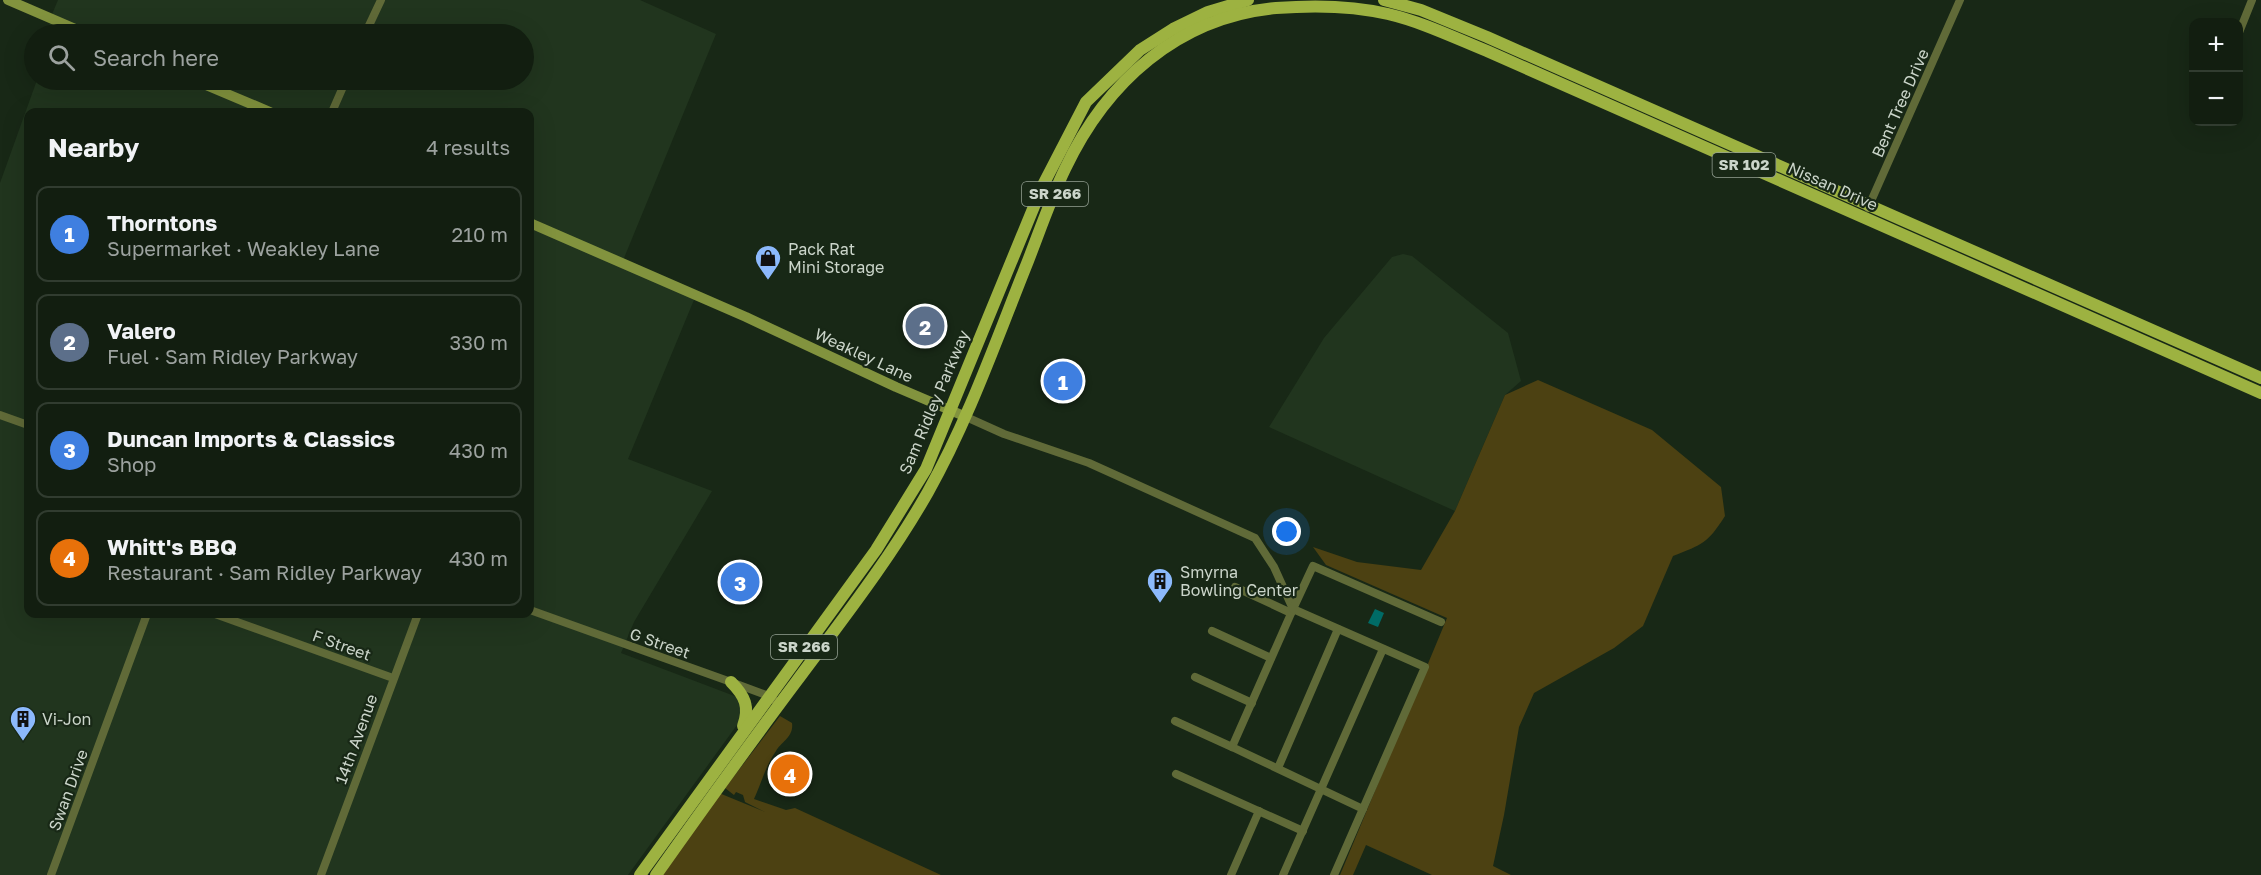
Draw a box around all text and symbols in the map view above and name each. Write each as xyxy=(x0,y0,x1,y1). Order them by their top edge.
map controls xyxy=(2189,18,2243,126)
button: + xyxy=(2189,18,2243,72)
search box xyxy=(24,24,534,90)
icon: search xyxy=(45,41,78,74)
text: Search here xyxy=(93,44,219,71)
street label: Bent Tree Drive xyxy=(1867,46,1933,160)
button: − xyxy=(2189,72,2243,126)
text: Nearby xyxy=(48,132,139,163)
text: 4 results xyxy=(426,135,510,159)
road number: SR 102 xyxy=(1712,153,1776,177)
street label: Nissan Drive xyxy=(1785,157,1881,215)
road number: SR 266 xyxy=(1022,182,1088,206)
text: Thorntons xyxy=(107,209,217,236)
text: 1 xyxy=(64,222,75,246)
text: 210 m xyxy=(452,222,508,246)
text: Supermarket · Weakley Lane xyxy=(107,236,380,260)
place label: Pack Rat Mini Storage xyxy=(788,239,884,277)
shop icon: Pack Rat Mini Storage xyxy=(753,243,783,281)
pin: 2 xyxy=(906,304,944,348)
text: Valero xyxy=(107,317,176,344)
street label: Weakley Lane xyxy=(812,323,916,387)
street label: Sam Ridley Parkway xyxy=(895,327,973,477)
text: 2 xyxy=(63,330,76,354)
text: 330 m xyxy=(450,330,508,354)
text: Fuel · Sam Ridley Parkway xyxy=(107,344,358,368)
pin: 1 xyxy=(1044,358,1082,404)
text: Duncan Imports & Classics xyxy=(107,425,395,452)
text: 3 xyxy=(63,438,76,462)
text: 430 m xyxy=(449,438,508,462)
text: Shop xyxy=(107,452,156,476)
your location xyxy=(1272,517,1301,546)
text: Whitt's BBQ xyxy=(107,533,237,560)
text: 4 xyxy=(63,546,76,570)
text: 430 m xyxy=(449,546,508,570)
text: Restaurant · Sam Ridley Parkway xyxy=(107,560,422,584)
pin: 3 xyxy=(720,560,760,604)
place label: Smyrna Bowling Center xyxy=(1180,562,1298,600)
building icon: Smyrna Bowling Center xyxy=(1145,566,1175,604)
street label: G Street xyxy=(627,623,693,663)
street label: F Street xyxy=(310,625,374,665)
road number: SR 266 xyxy=(771,635,837,659)
street label: 14th Avenue xyxy=(330,691,382,787)
building icon: Vi-Jon xyxy=(8,704,38,742)
place label: Vi-Jon xyxy=(42,709,91,729)
street label: Swan Drive xyxy=(44,747,92,833)
pin: 4 xyxy=(770,752,810,796)

